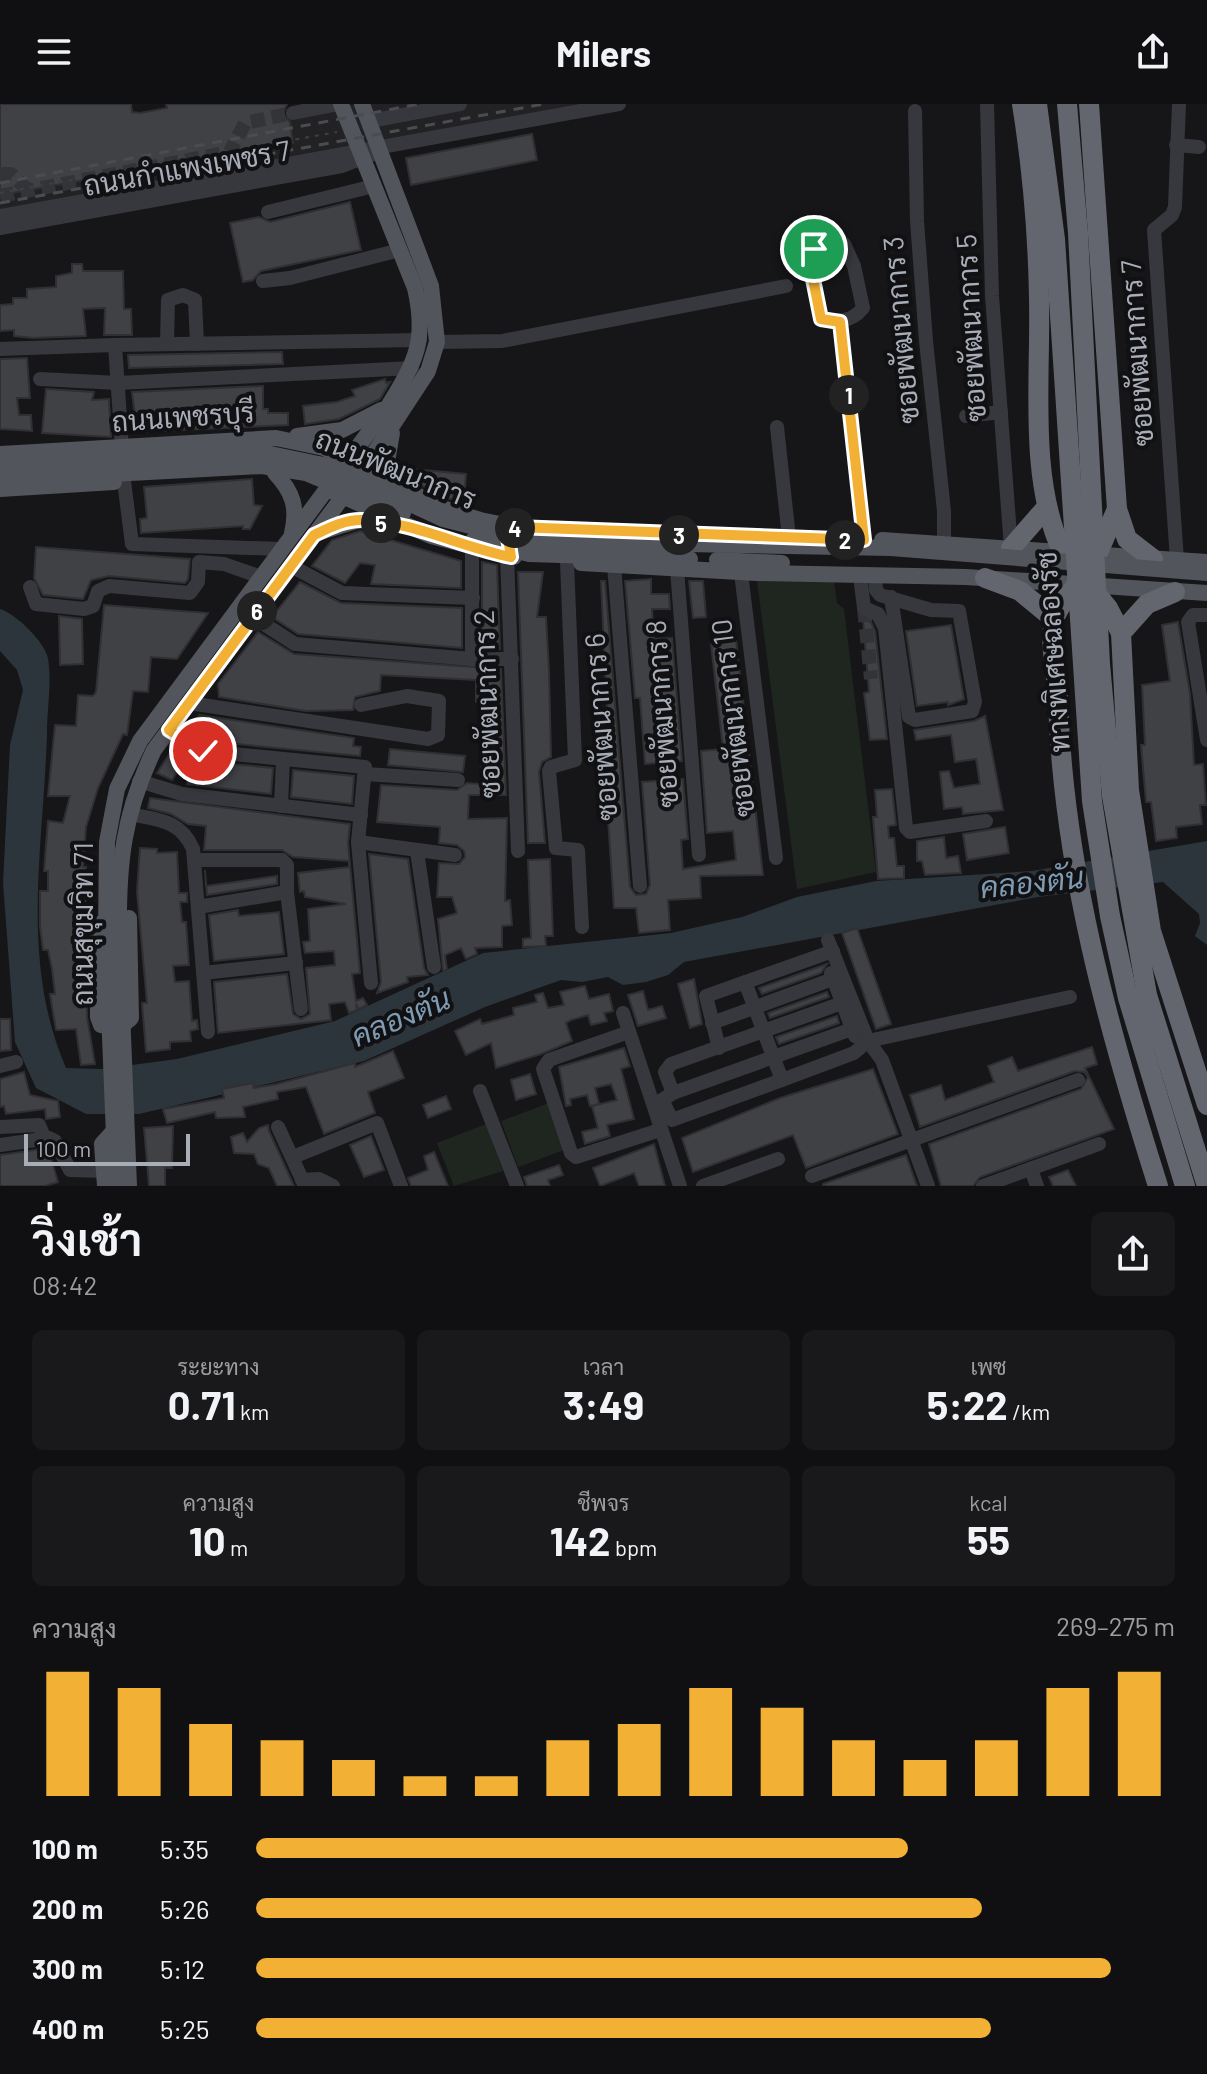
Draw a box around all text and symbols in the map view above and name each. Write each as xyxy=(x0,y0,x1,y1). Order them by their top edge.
icon: menu xyxy=(32,30,76,74)
icon: share xyxy=(1131,30,1175,74)
text: Milers xyxy=(556,31,651,74)
street label: ถนนกำแพงเพชร 7 xyxy=(81,132,293,202)
pin xyxy=(780,215,848,283)
icon: arrive xyxy=(792,227,836,271)
street label: ซอยพัฒนาการ 5 xyxy=(948,233,992,423)
street label: ซอยพัฒนาการ 3 xyxy=(875,235,925,425)
street label: ซอยพัฒนาการ 7 xyxy=(1113,259,1159,447)
pin: 1 xyxy=(829,375,869,415)
text: 1 xyxy=(845,382,853,408)
street label: ถนนเพชรบุรี xyxy=(110,394,256,442)
street label: ถนนพัฒนาการ xyxy=(311,420,482,516)
pin: 5 xyxy=(361,503,401,543)
pin: 4 xyxy=(495,508,535,548)
text: 5 xyxy=(375,510,387,536)
text: 4 xyxy=(508,515,522,541)
pin: 3 xyxy=(659,515,699,555)
pin: 2 xyxy=(825,520,865,560)
text: 3 xyxy=(673,522,685,548)
text: 2 xyxy=(839,527,851,553)
street label: ทางพิเศษฉลองรัช xyxy=(1028,551,1076,754)
pin: 6 xyxy=(237,591,277,631)
text: 6 xyxy=(251,598,263,624)
street label: ซอยพัฒนาการ 2 xyxy=(466,609,506,799)
street label: ซอยพัฒนาการ 10 xyxy=(703,617,761,819)
street label: ซอยพัฒนาการ 8 xyxy=(637,619,685,809)
street label: ซอยพัฒนาการ 6 xyxy=(576,632,624,822)
pin xyxy=(169,717,237,785)
icon: check xyxy=(181,729,225,773)
street label: ถนนสุขุมวิท 71 xyxy=(65,842,103,1006)
water label: คลองตัน xyxy=(978,858,1085,904)
water label: คลองตัน xyxy=(345,979,455,1053)
scale bar xyxy=(24,1130,190,1166)
text: 100 m xyxy=(36,1135,91,1161)
text: วิ่งเช้า xyxy=(32,1212,142,1265)
button: share xyxy=(1091,1212,1175,1296)
text: 08:42 xyxy=(32,1269,97,1300)
text: ระยะทาง xyxy=(178,1353,259,1379)
text: เวลา xyxy=(583,1353,624,1379)
text: เพซ xyxy=(970,1353,1007,1379)
text: 0.71 xyxy=(168,1380,236,1428)
text: 3:49 xyxy=(563,1380,644,1428)
text: 5:22 xyxy=(927,1380,1008,1428)
text: km xyxy=(236,1398,269,1424)
text: /km xyxy=(1008,1398,1050,1424)
text: ความสูง xyxy=(183,1489,254,1515)
text: ชีพจร xyxy=(577,1489,630,1515)
text: kcal xyxy=(969,1489,1008,1515)
text: 55 xyxy=(967,1515,1010,1563)
text: 10 xyxy=(189,1516,226,1564)
text: 142 xyxy=(550,1516,611,1564)
text: m xyxy=(226,1534,248,1560)
text: bpm xyxy=(611,1534,657,1560)
text: 269–275 m xyxy=(1056,1610,1175,1641)
text: ความสูง xyxy=(32,1612,116,1643)
text: 100 m xyxy=(32,1833,98,1864)
text: 5:35 xyxy=(160,1833,209,1864)
text: 200 m xyxy=(32,1893,103,1924)
text: 5:26 xyxy=(160,1893,210,1924)
text: 300 m xyxy=(32,1953,103,1984)
text: 5:12 xyxy=(160,1953,205,1984)
text: 400 m xyxy=(32,2013,104,2044)
text: 5:25 xyxy=(160,2013,209,2044)

